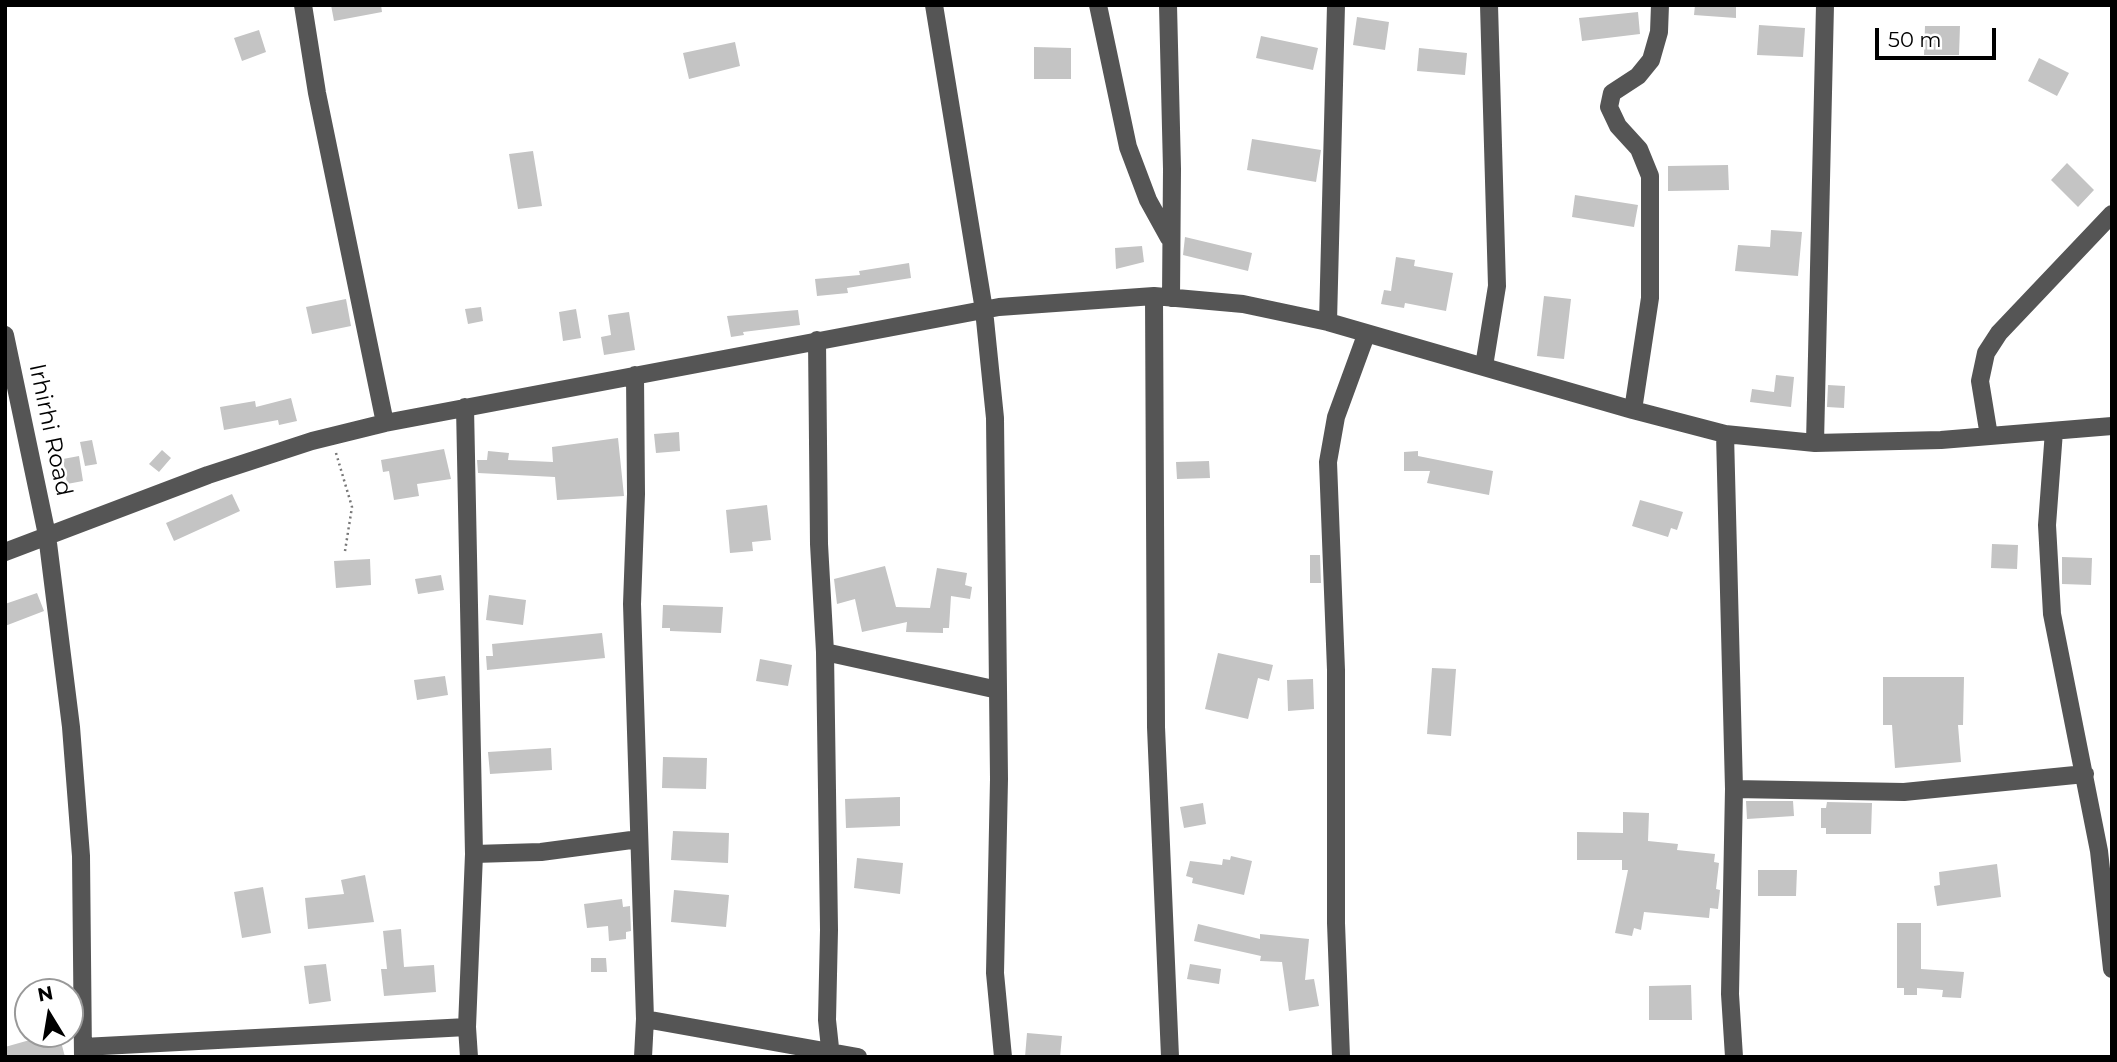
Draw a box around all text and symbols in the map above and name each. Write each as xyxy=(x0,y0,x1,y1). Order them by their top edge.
scale bar xyxy=(1879,14,2000,58)
text: 50 m xyxy=(1888,27,1942,52)
street label: Irhirhi Road xyxy=(23,361,77,499)
north arrow xyxy=(14,978,84,1048)
text: N xyxy=(36,981,55,1007)

